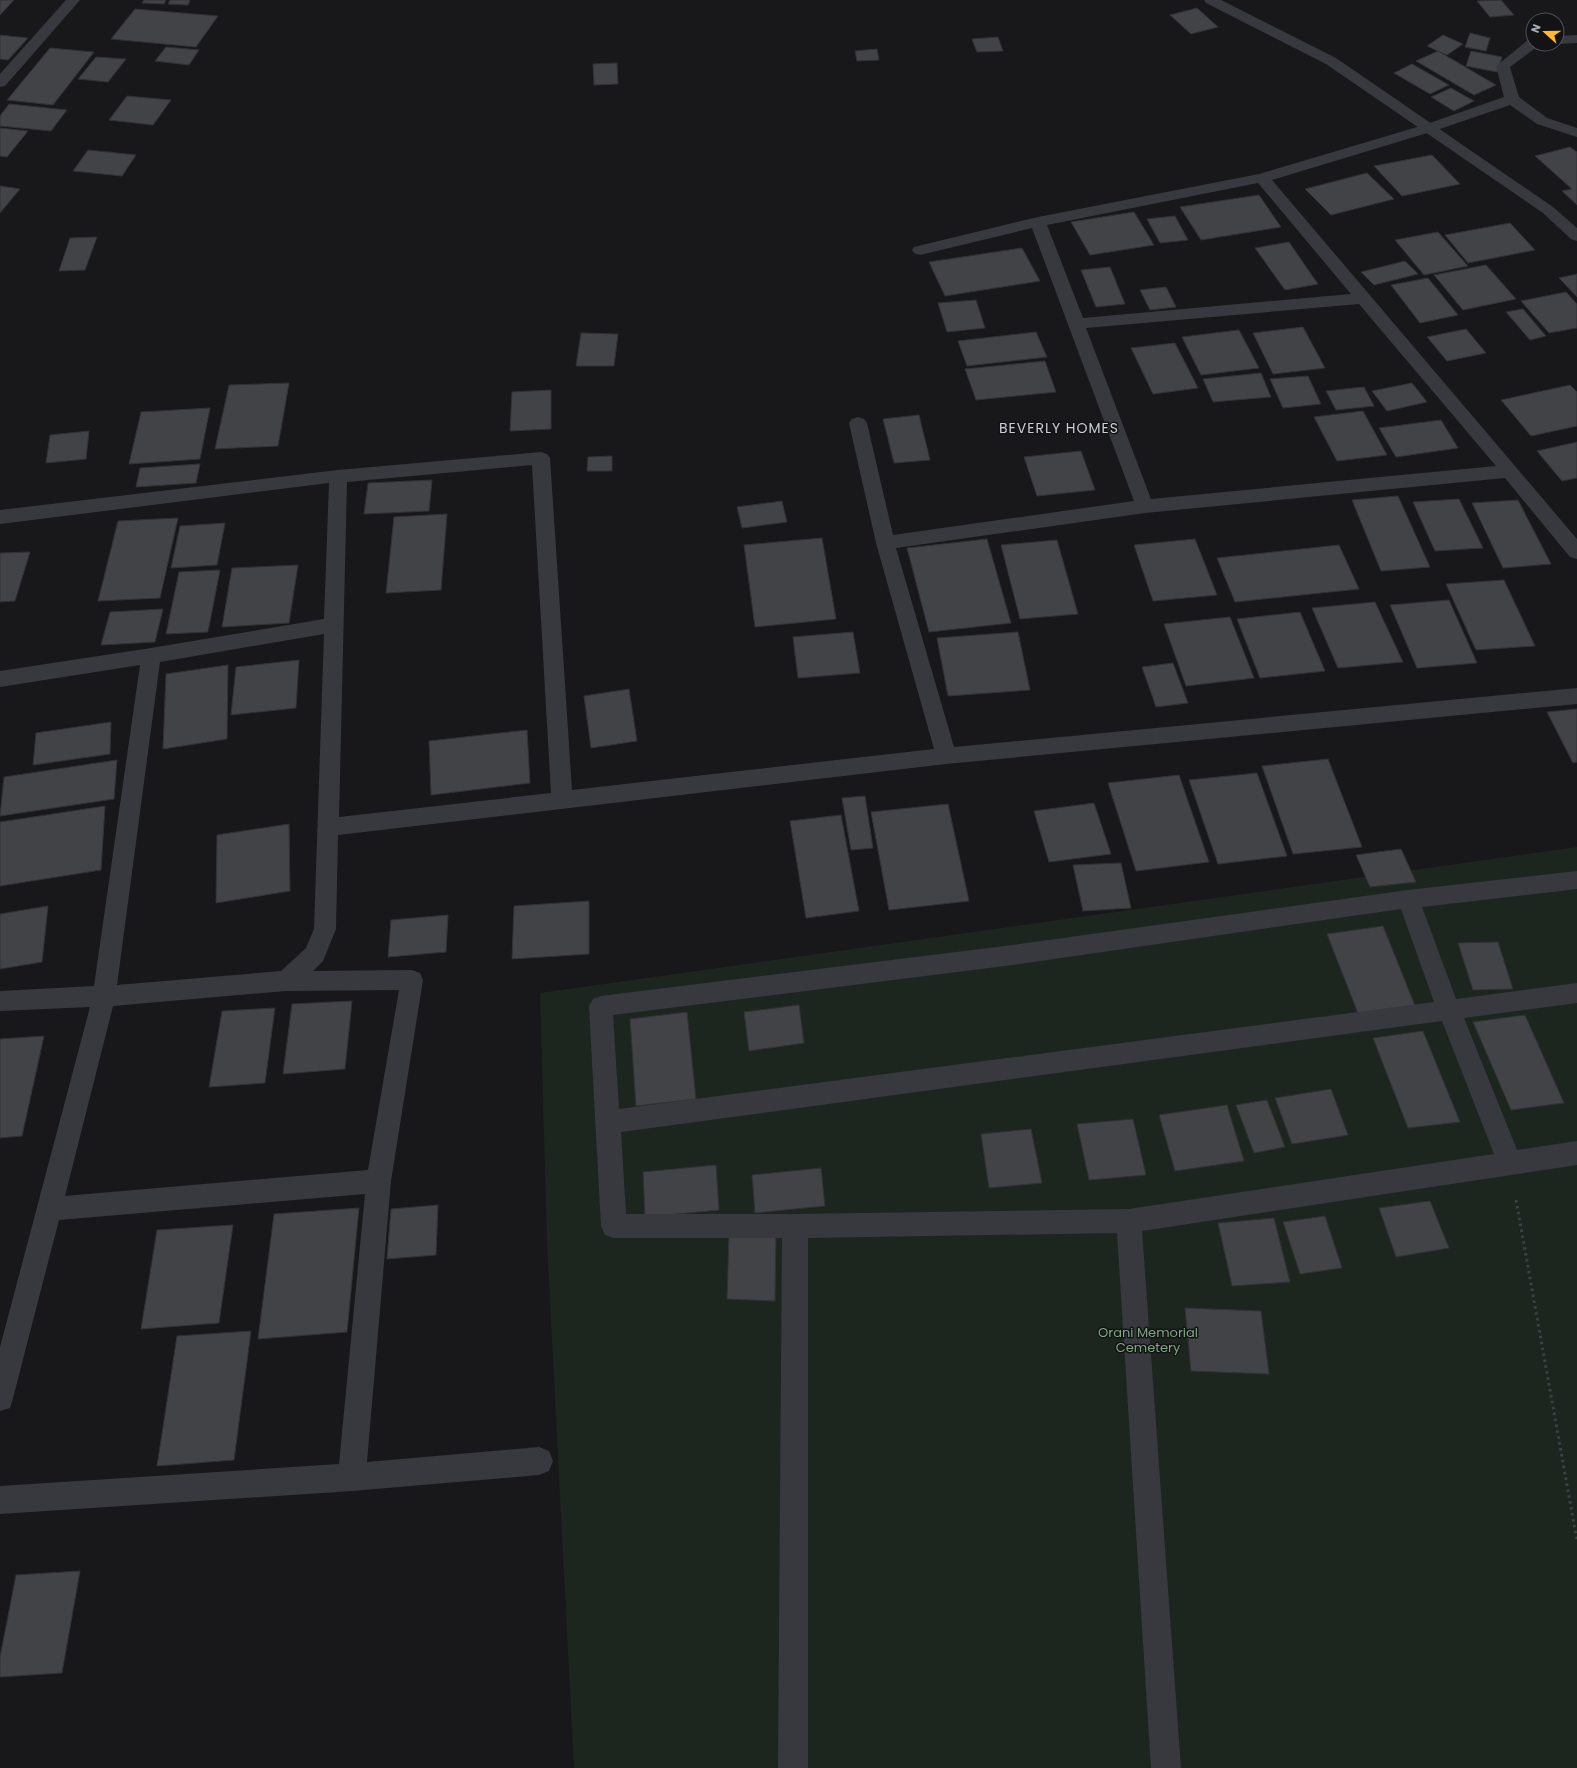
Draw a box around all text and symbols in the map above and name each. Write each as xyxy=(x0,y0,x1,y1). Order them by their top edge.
north arrow xyxy=(1525,12,1565,52)
text: N xyxy=(1527,22,1545,35)
district label: BEVERLY HOMES xyxy=(999,418,1119,438)
park label: Orani Memorial Cemetery xyxy=(1098,1323,1198,1357)

